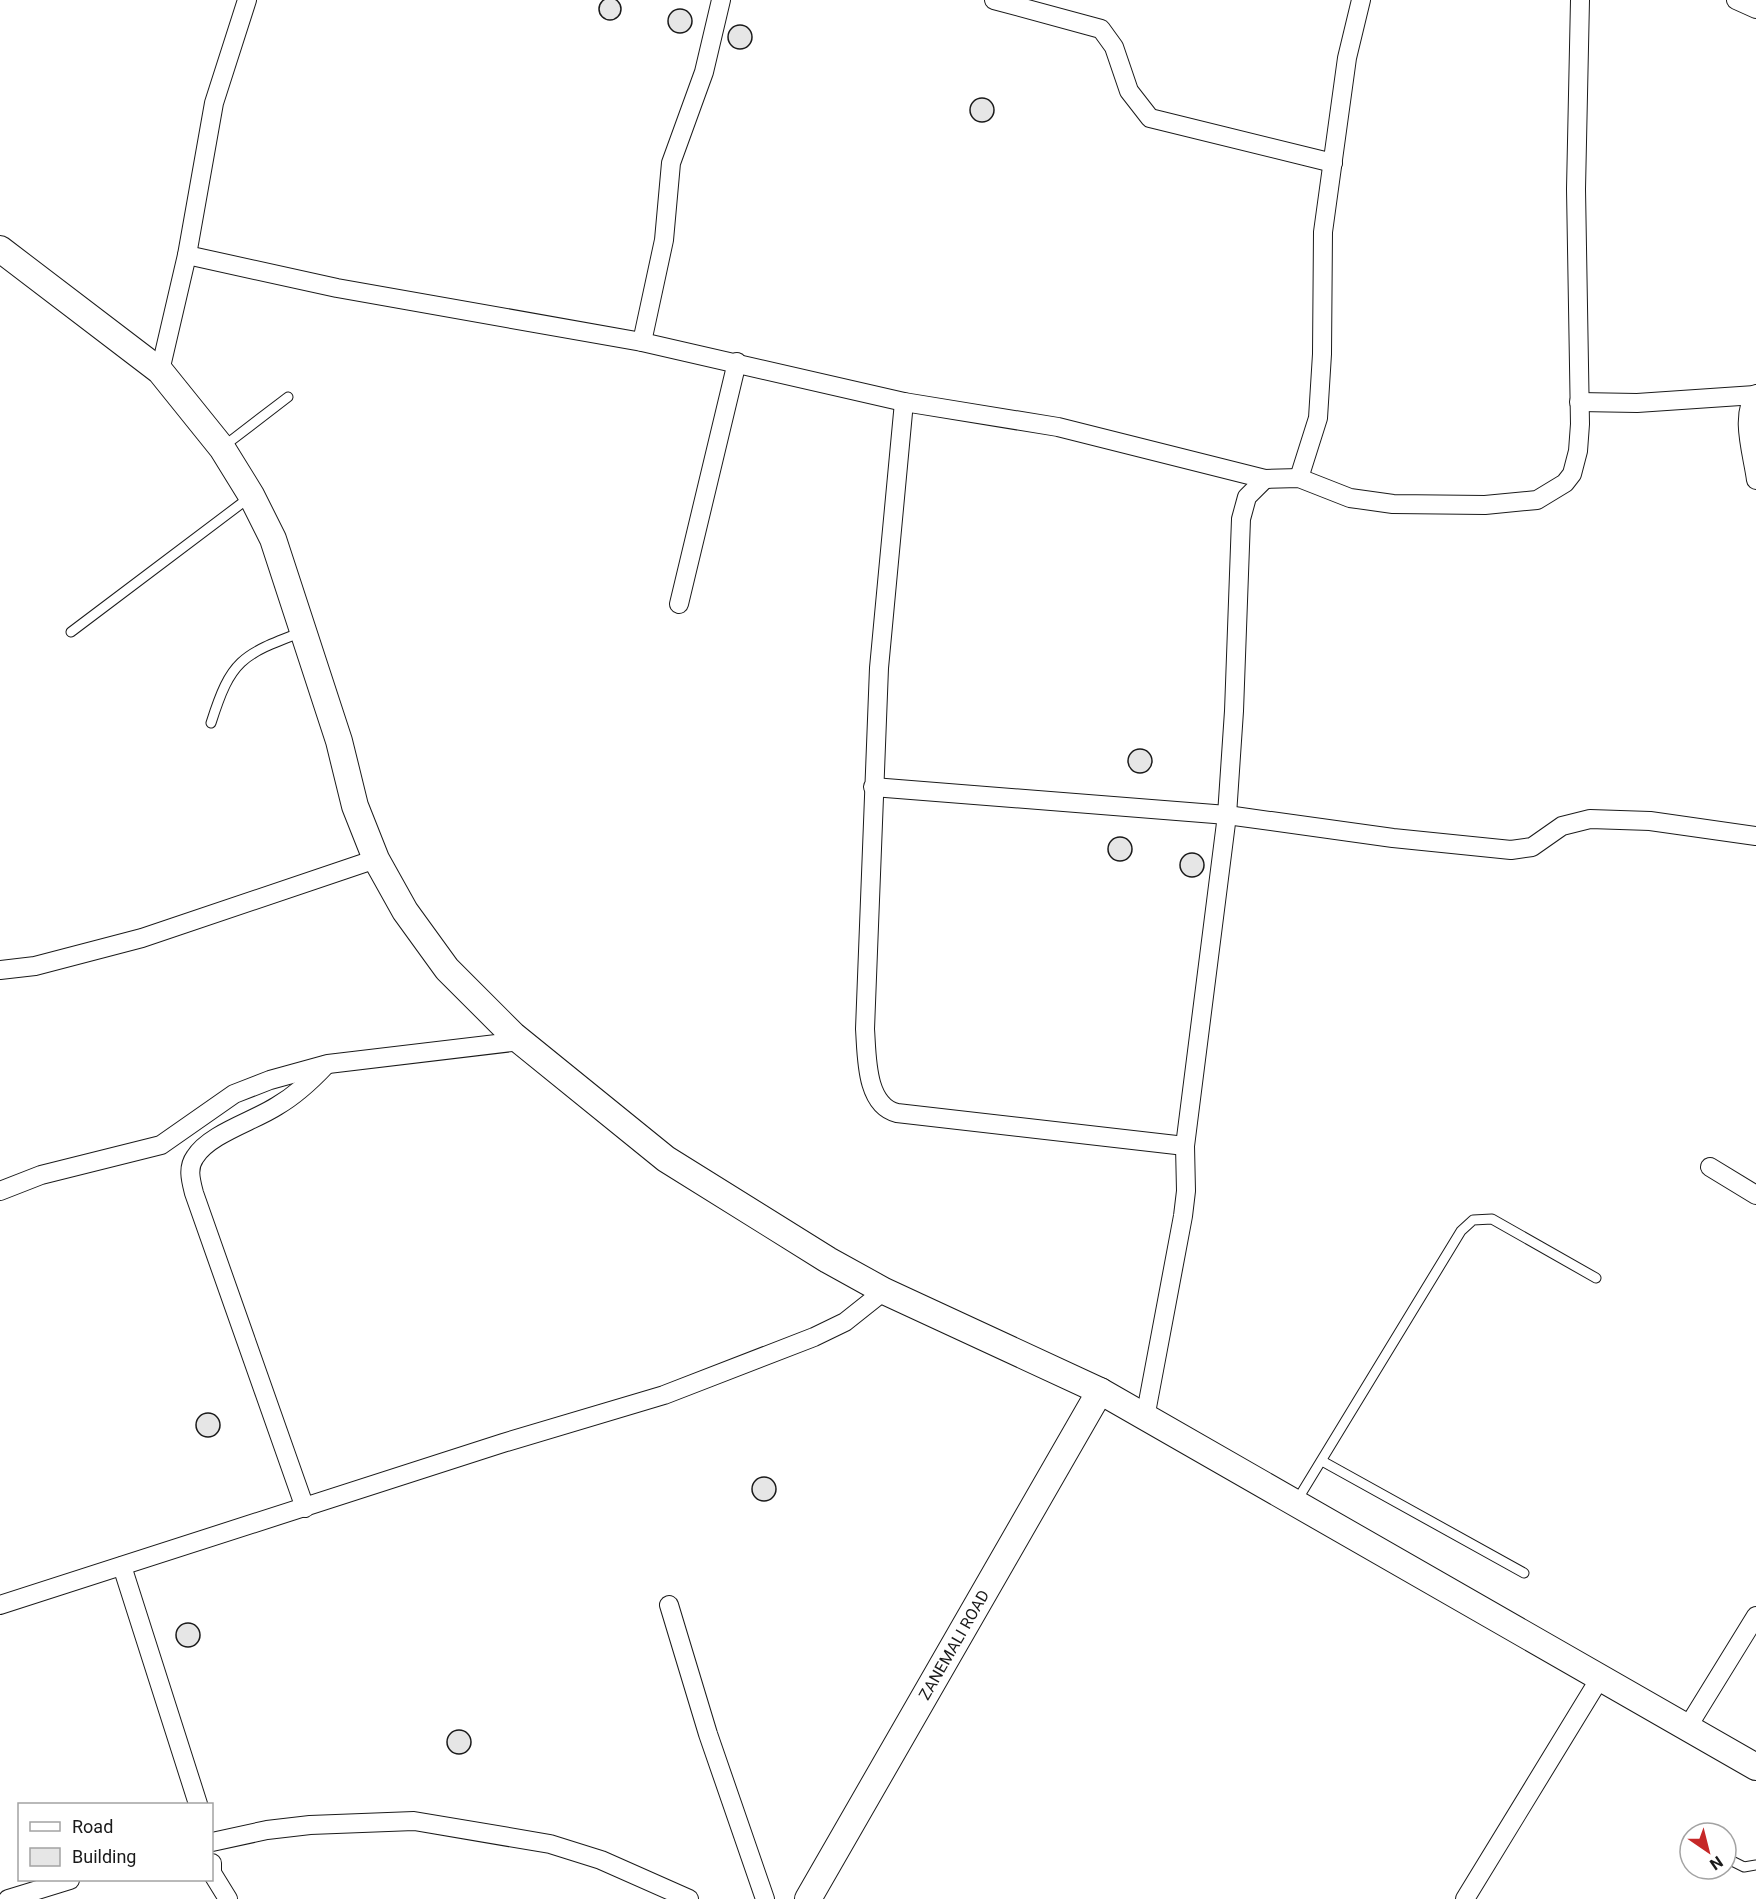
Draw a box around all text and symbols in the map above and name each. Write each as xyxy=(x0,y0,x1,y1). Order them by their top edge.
street label: ZANEMALI ROAD xyxy=(915,1587,993,1703)
legend xyxy=(18,1803,213,1881)
text: Road xyxy=(72,1816,113,1837)
north arrow xyxy=(1678,1821,1738,1881)
text: Building xyxy=(72,1846,136,1867)
text: N xyxy=(1706,1852,1726,1874)

